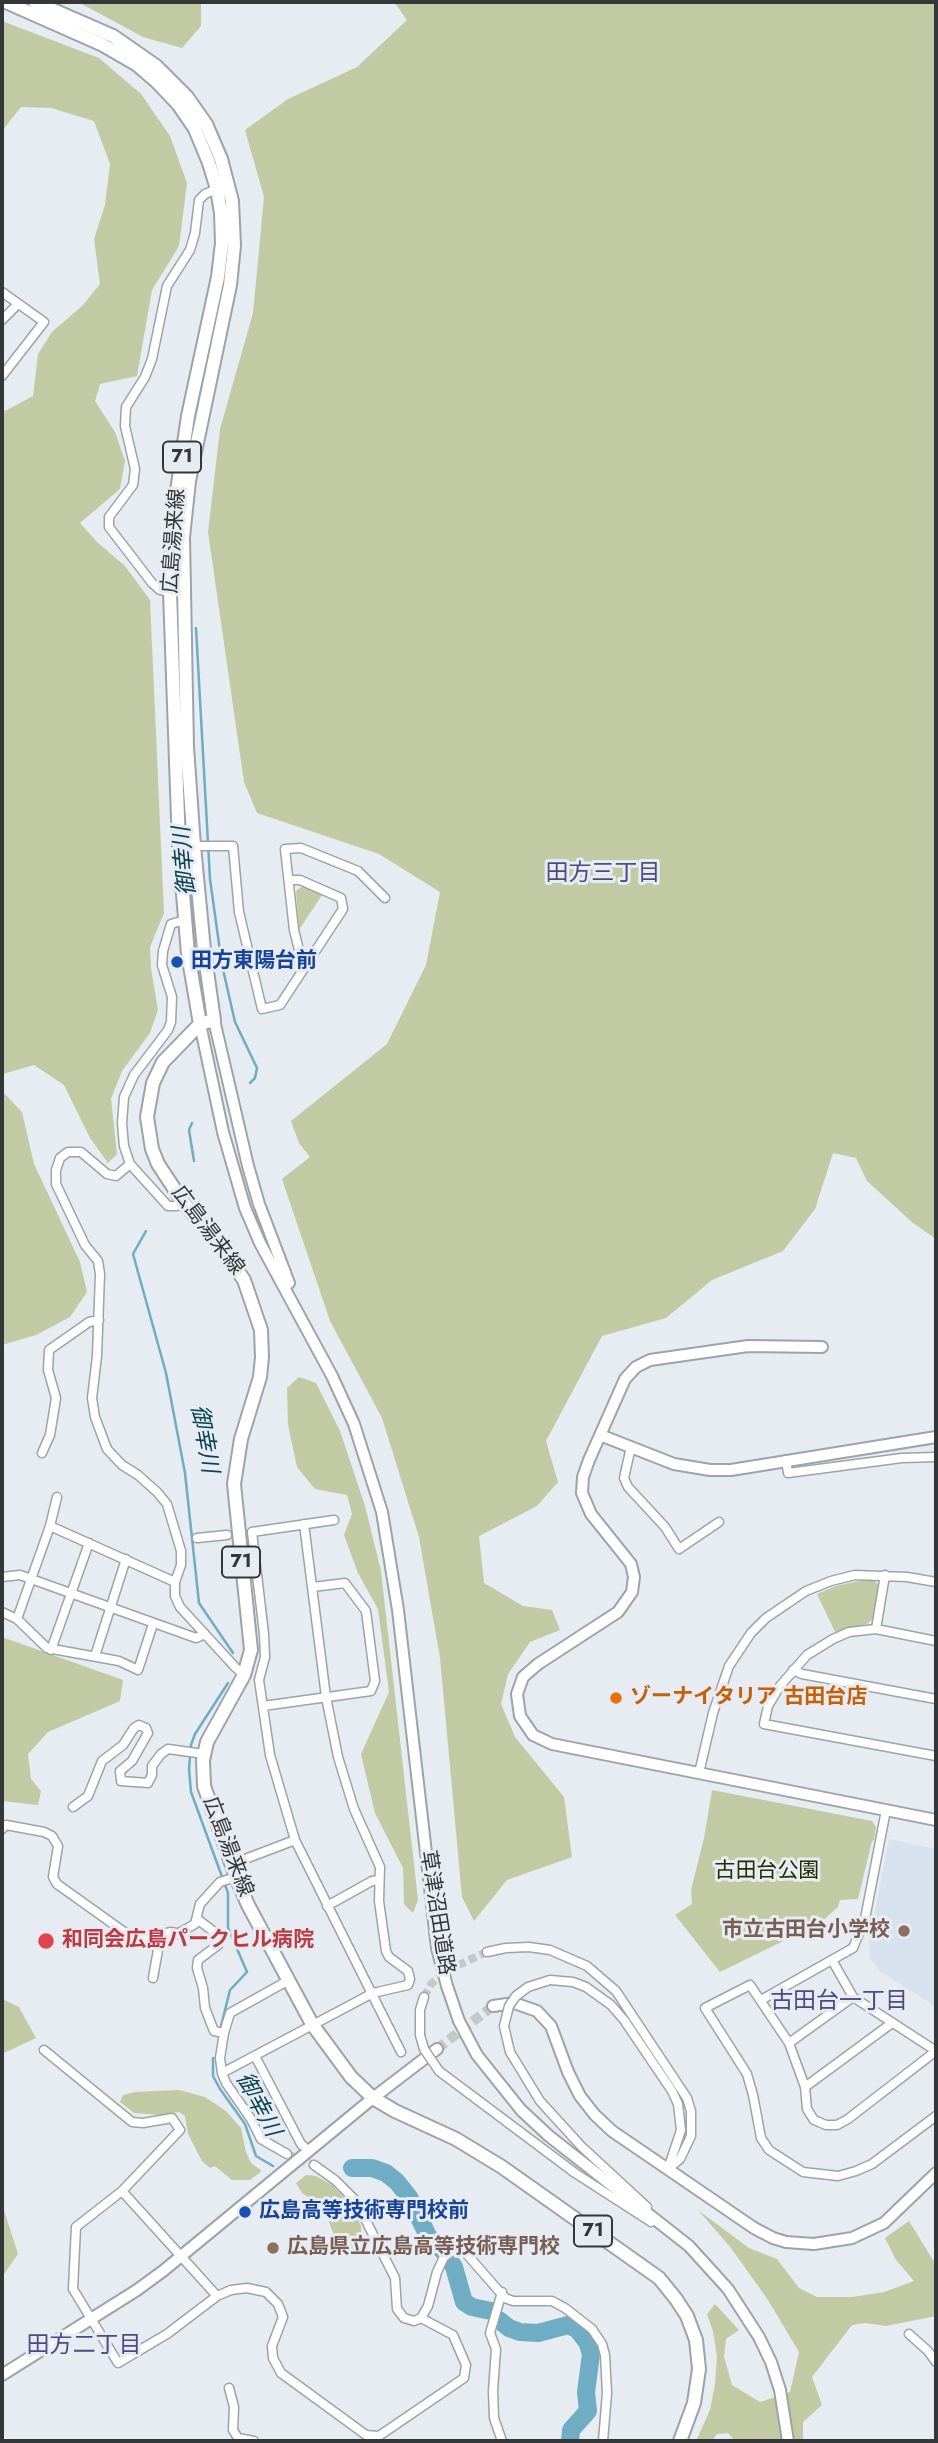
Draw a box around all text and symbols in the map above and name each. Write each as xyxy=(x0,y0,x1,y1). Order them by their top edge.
road number: 71 xyxy=(163,442,201,472)
street label: 広島湯来線 xyxy=(159,488,191,594)
water label: 御幸川 xyxy=(169,825,203,897)
district label: 田方三丁目 xyxy=(546,860,660,888)
place label: 田方東陽台前 xyxy=(191,949,317,975)
marker: 田方東陽台前 xyxy=(169,954,185,970)
street label: 広島湯来線 xyxy=(165,1181,249,1281)
water label: 御幸川 xyxy=(183,1403,223,1475)
road number: 71 xyxy=(222,1546,260,1578)
place label: ゾーナイタリア 古田台店 xyxy=(630,1685,867,1711)
marker: ゾーナイタリア 古田台店 xyxy=(608,1690,624,1706)
street label: 広島湯来線 xyxy=(196,1793,258,1901)
street label: 草津沼田道路 xyxy=(414,1849,458,1977)
park label: 古田台公園 xyxy=(715,1859,819,1885)
place label: 市立古田台小学校 xyxy=(722,1918,890,1944)
marker: 市立古田台小学校 xyxy=(896,1923,912,1939)
place label: 和同会広島パークヒル病院 xyxy=(62,1928,314,1954)
marker: 和同会広島パークヒル病院 xyxy=(36,1931,56,1951)
district label: 古田台一丁目 xyxy=(770,1988,908,2016)
water label: 御幸川 xyxy=(229,2068,285,2142)
place label: 広島高等技術専門校前 xyxy=(259,2199,469,2225)
marker: 広島高等技術専門校前 xyxy=(237,2204,253,2220)
road number: 71 xyxy=(574,2216,612,2246)
place label: 広島県立広島高等技術専門校 xyxy=(287,2235,560,2261)
marker: 広島県立広島高等技術専門校 xyxy=(265,2240,281,2256)
district label: 田方二丁目 xyxy=(27,2332,141,2360)

